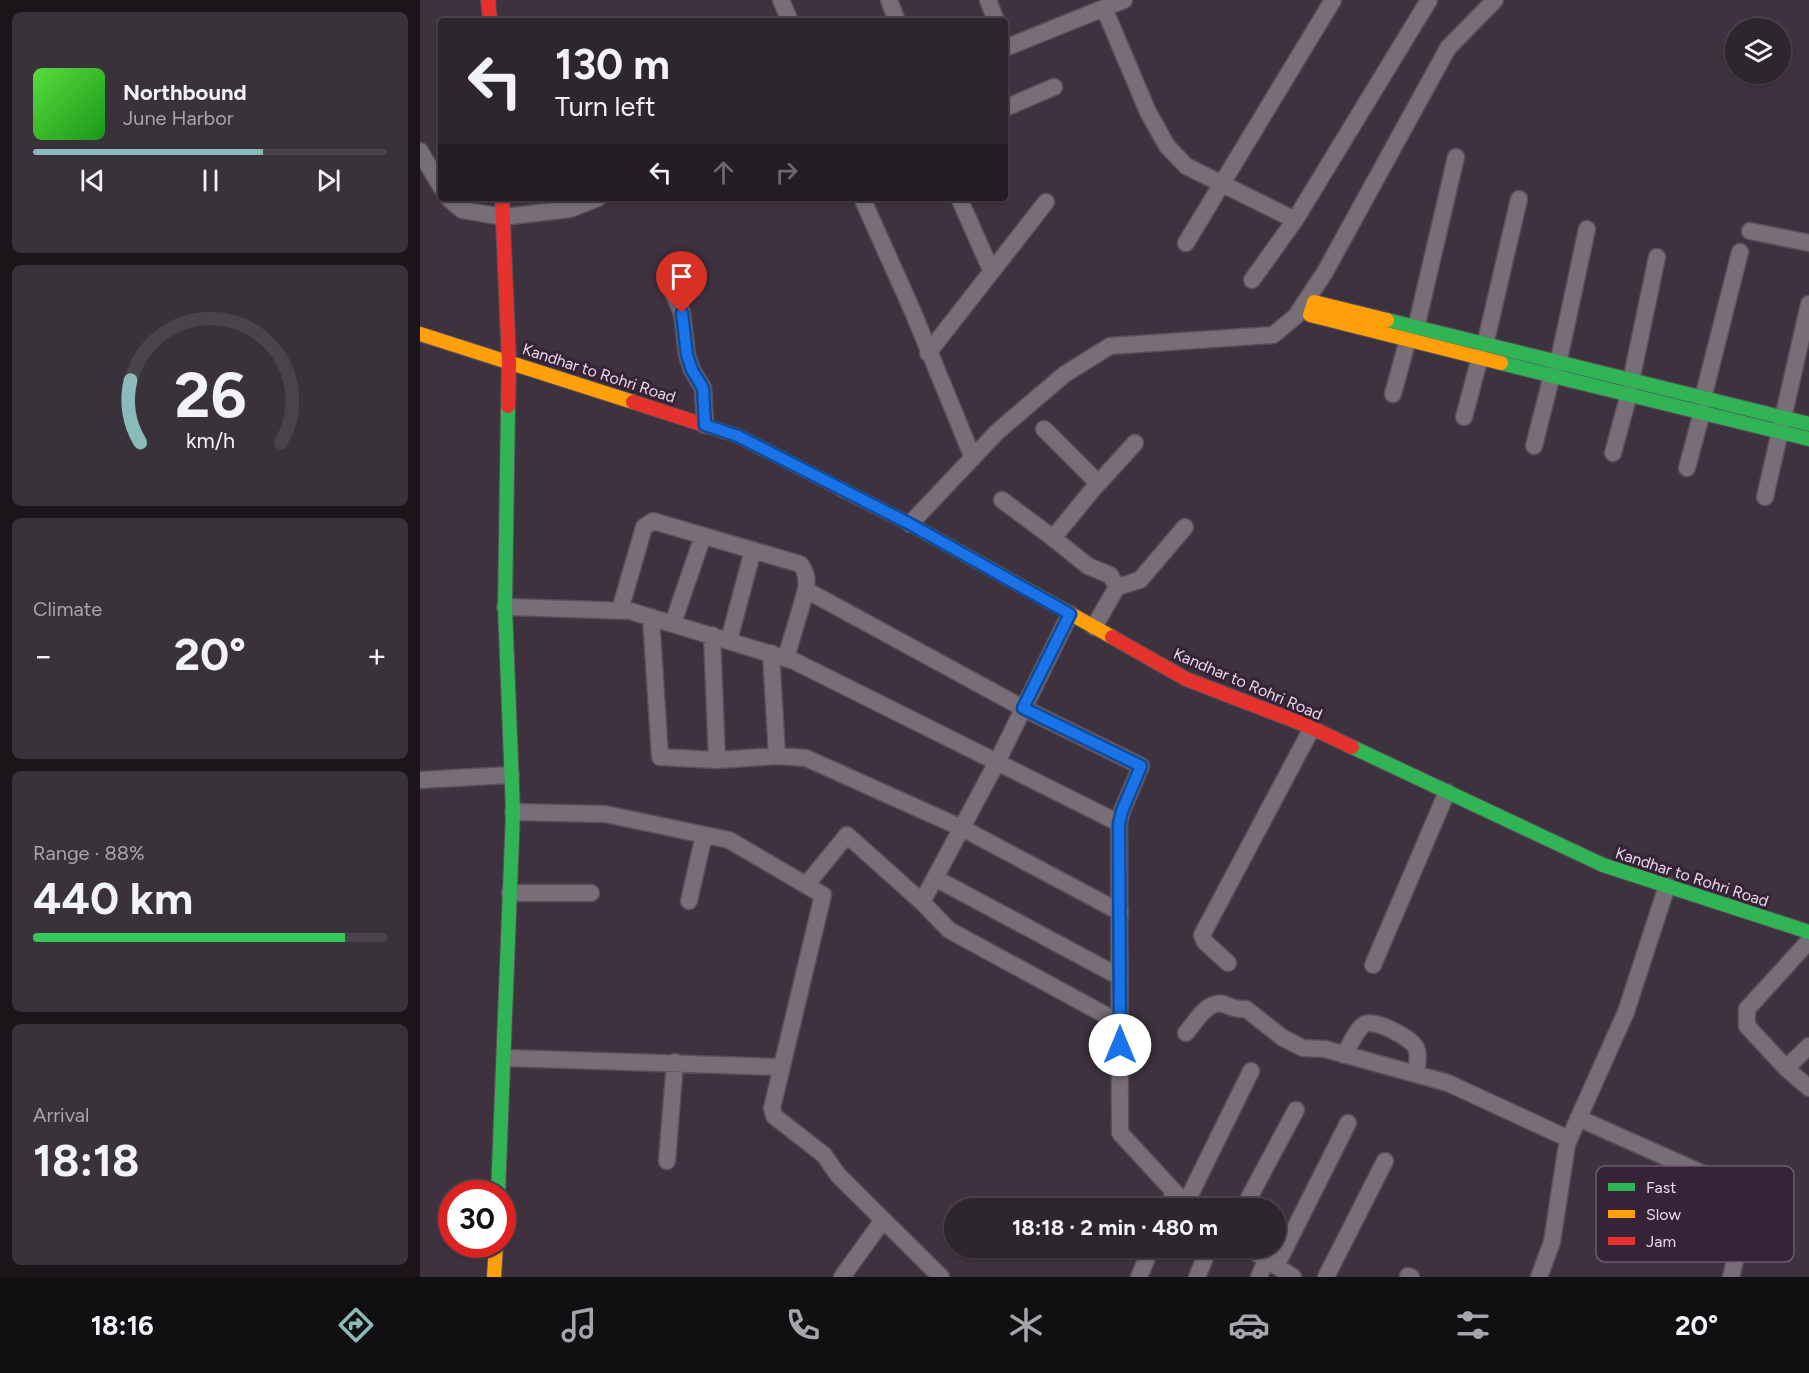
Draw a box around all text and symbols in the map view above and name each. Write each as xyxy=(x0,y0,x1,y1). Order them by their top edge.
map controls xyxy=(1725,18,1791,84)
button: layers xyxy=(1725,18,1791,84)
text: 130 m xyxy=(555,39,670,90)
icon: left xyxy=(456,42,534,120)
text: Northbound xyxy=(123,79,247,106)
text: Turn left xyxy=(555,90,655,123)
text: June Harbor xyxy=(123,106,234,130)
icon: left xyxy=(644,156,677,189)
icon: ahead xyxy=(707,156,740,189)
icon: right xyxy=(770,156,803,189)
icon: previous xyxy=(76,164,109,197)
icon: pause xyxy=(194,164,227,197)
icon: next xyxy=(312,164,345,197)
pin xyxy=(656,251,707,313)
icon: arrive xyxy=(665,260,698,293)
street label: Kandhar to Rohri Road xyxy=(520,339,678,407)
text: 26 xyxy=(174,358,246,433)
text: km/h xyxy=(186,428,234,453)
text: Climate xyxy=(33,597,102,621)
text: 20° xyxy=(174,627,246,681)
text: − xyxy=(33,636,54,675)
text: + xyxy=(366,636,387,675)
street label: Kandhar to Rohri Road xyxy=(1171,644,1325,724)
text: Range · 88% xyxy=(33,841,145,865)
street label: Kandhar to Rohri Road xyxy=(1613,843,1771,911)
text: 440 km xyxy=(33,871,193,925)
position arrow xyxy=(1088,1013,1152,1077)
text: Arrival xyxy=(33,1103,89,1127)
text: 18:18 xyxy=(33,1133,140,1187)
legend xyxy=(1596,1166,1794,1262)
text: Fast xyxy=(1646,1178,1676,1197)
speed limit sign: 30 xyxy=(438,1180,516,1258)
text: Slow xyxy=(1646,1205,1681,1224)
text: 18:18 · 2 min · 480 m xyxy=(1012,1214,1218,1241)
text: Jam xyxy=(1646,1232,1676,1251)
icon: directions xyxy=(335,1304,377,1346)
icon: music xyxy=(558,1304,600,1346)
icon: phone xyxy=(782,1304,824,1346)
icon: climate xyxy=(1005,1304,1047,1346)
icon: car xyxy=(1228,1304,1270,1346)
icon: filters xyxy=(1452,1304,1494,1346)
text: 18:16 xyxy=(91,1309,154,1342)
text: 20° xyxy=(1675,1309,1718,1342)

